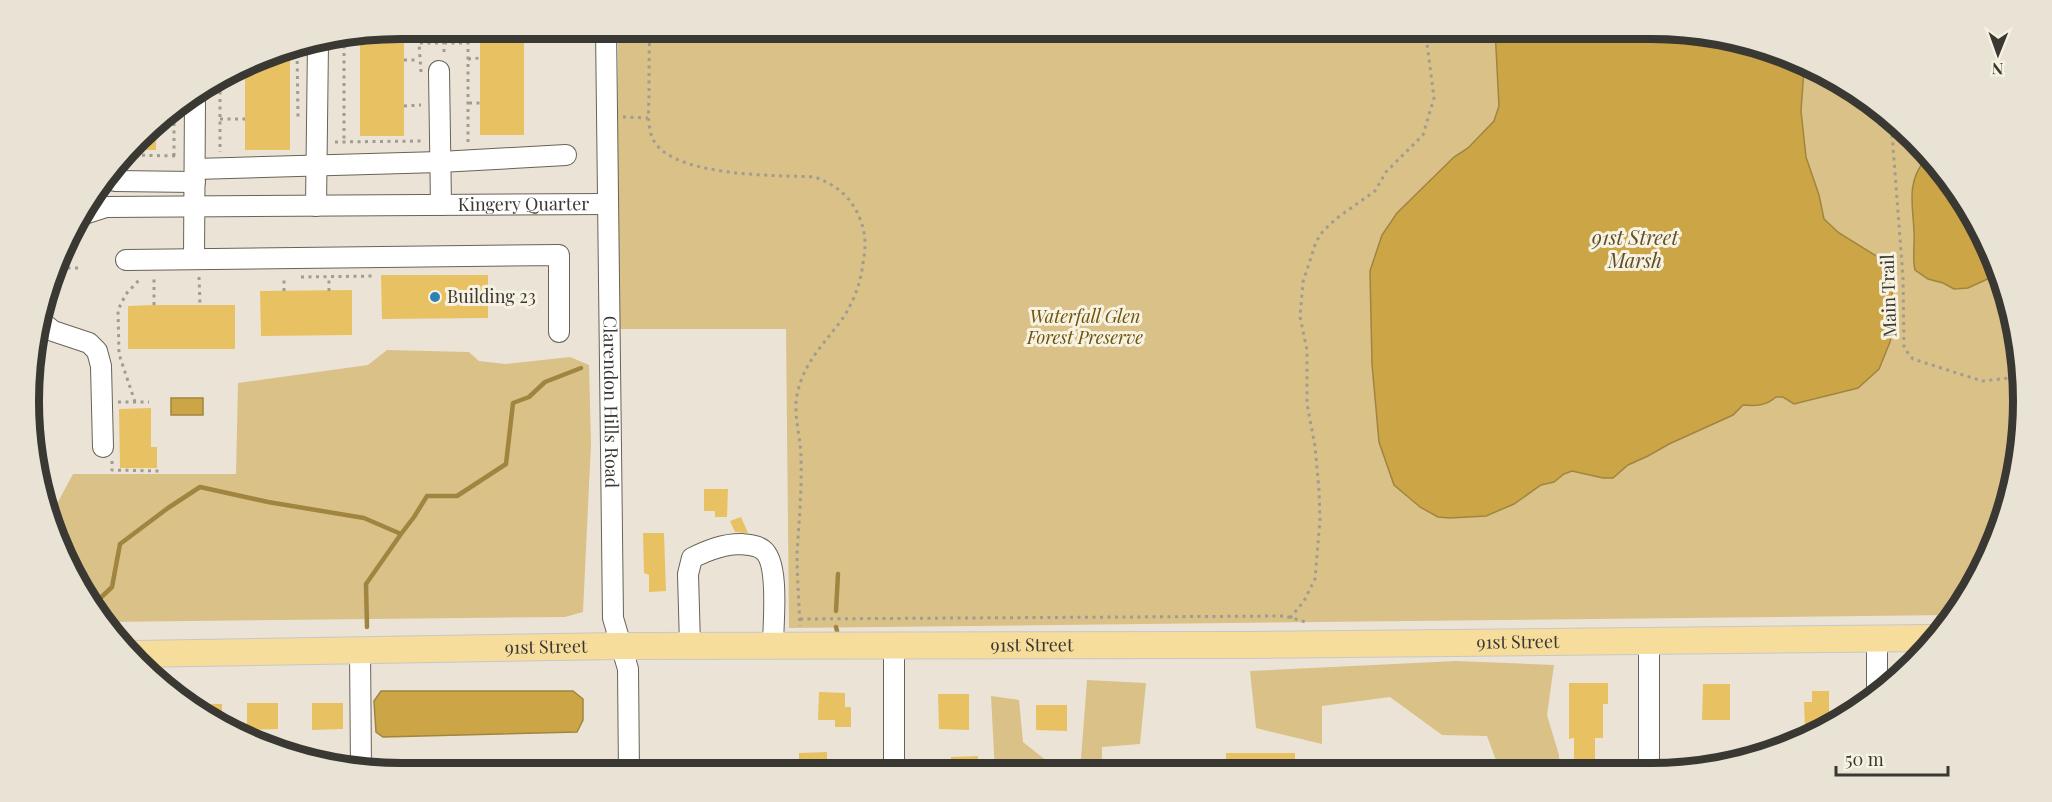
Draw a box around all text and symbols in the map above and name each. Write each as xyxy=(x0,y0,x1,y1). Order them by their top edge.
north arrow xyxy=(1968,24,2028,84)
text: N xyxy=(1991,59,2004,80)
street label: Kingery Quarter xyxy=(458,191,589,216)
water label: 91st Street Marsh xyxy=(1591,223,1679,273)
street label: Main Trail xyxy=(1875,254,1901,338)
place label: Building 23 xyxy=(447,284,536,308)
marker: Building 23 xyxy=(428,290,442,304)
park label: Waterfall Glen Forest Preserve xyxy=(1026,304,1143,349)
street label: Clarendon Hills Road xyxy=(598,316,624,489)
street label: 91st Street xyxy=(1476,629,1560,654)
street label: 91st Street xyxy=(991,632,1074,656)
street label: 91st Street xyxy=(504,634,588,659)
scale bar xyxy=(1836,739,1948,777)
text: 50 m xyxy=(1845,747,1884,771)

